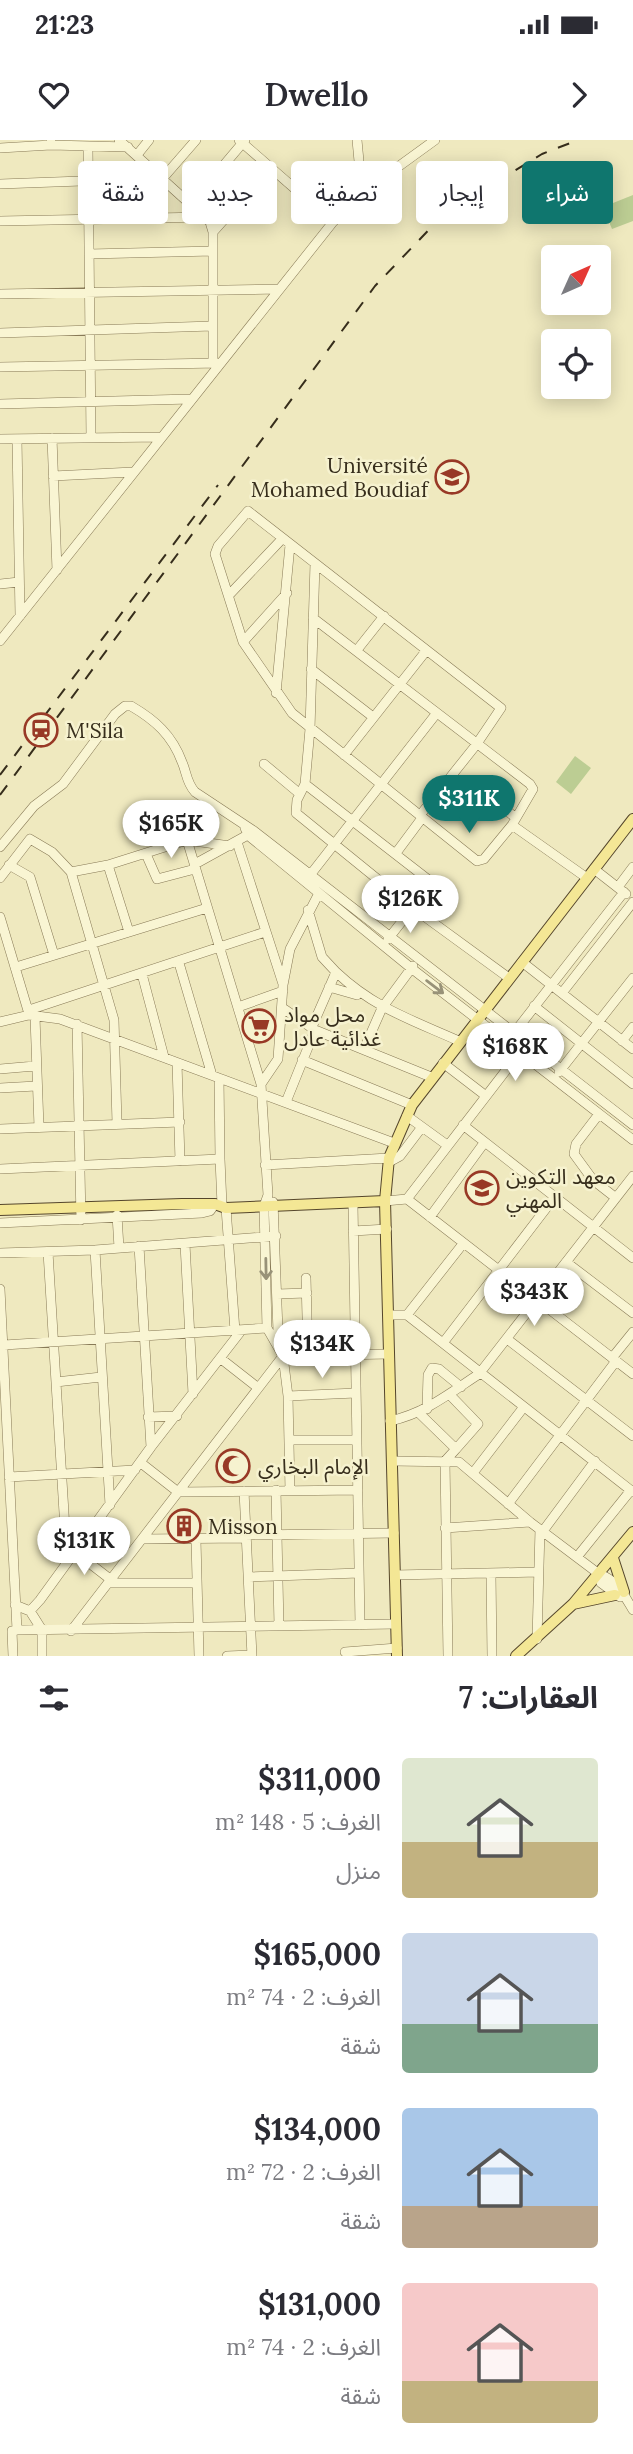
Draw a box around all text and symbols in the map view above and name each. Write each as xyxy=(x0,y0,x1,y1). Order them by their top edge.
text: 21:23 xyxy=(35,8,94,41)
text: Dwello xyxy=(264,74,369,115)
icon: heart xyxy=(35,76,73,114)
icon: forward xyxy=(560,76,598,114)
chip: شقة xyxy=(78,161,168,224)
chip: جديد xyxy=(182,161,277,224)
chip: تصفية xyxy=(291,161,402,224)
chip: إيجار xyxy=(416,161,508,224)
chip: شراء xyxy=(522,161,613,224)
north arrow xyxy=(541,245,611,315)
map controls xyxy=(541,245,611,399)
button: locate xyxy=(541,329,611,399)
place label: Université Mohamed Boudiaf xyxy=(251,452,430,503)
school or university icon: Université Mohamed Boudiaf xyxy=(433,458,471,496)
station icon: M'Sila xyxy=(22,711,60,749)
place label: M'Sila xyxy=(66,717,124,744)
pin: $311K xyxy=(420,776,518,835)
text: $311K xyxy=(438,783,500,812)
pin: $165K xyxy=(122,800,220,860)
text: $165K xyxy=(139,808,203,837)
pin: $126K xyxy=(361,876,459,935)
text: $126K xyxy=(378,883,442,912)
one-way arrow xyxy=(426,979,445,994)
place label: محل مواد غذائية عادل xyxy=(284,1001,381,1052)
supermarket icon: محل مواد غذائية عادل xyxy=(240,1007,278,1045)
pin: $168K xyxy=(466,1024,564,1083)
text: $168K xyxy=(482,1031,548,1060)
place label: معهد التكوين المهني xyxy=(506,1163,616,1216)
school or university icon: معهد التكوين المهني xyxy=(463,1169,501,1207)
one-way arrow xyxy=(260,1258,273,1281)
pin: $343K xyxy=(485,1268,583,1328)
text: $343K xyxy=(500,1276,568,1305)
pin: $134K xyxy=(273,1320,371,1380)
text: $134K xyxy=(290,1328,354,1357)
mosque icon: الإمام البخاري xyxy=(214,1447,252,1485)
place label: الإمام البخاري xyxy=(258,1453,369,1483)
building icon: Misson xyxy=(165,1507,203,1545)
place label: Misson xyxy=(208,1513,278,1540)
pin: $131K xyxy=(35,1518,133,1577)
text: $131K xyxy=(53,1525,115,1554)
text: العقارات: 7 xyxy=(459,1678,598,1716)
icon: filters xyxy=(35,1679,73,1717)
text: $311,000 xyxy=(258,1760,381,1798)
icon: home xyxy=(458,1786,542,1870)
text: الغرف: 5 · 148 m² xyxy=(215,1807,381,1836)
text: منزل xyxy=(336,1856,381,1885)
text: $165,000 xyxy=(253,1935,381,1973)
icon: home xyxy=(458,1961,542,2045)
text: الغرف: 2 · 74 m² xyxy=(226,1982,381,2011)
text: شقة xyxy=(340,2031,381,2060)
text: $134,000 xyxy=(254,2110,381,2148)
icon: home xyxy=(458,2136,542,2220)
text: الغرف: 2 · 72 m² xyxy=(226,2157,381,2186)
text: شقة xyxy=(340,2206,381,2235)
text: $131,000 xyxy=(258,2285,381,2323)
icon: home xyxy=(458,2311,542,2395)
text: الغرف: 2 · 74 m² xyxy=(226,2332,381,2361)
text: شقة xyxy=(340,2381,381,2410)

